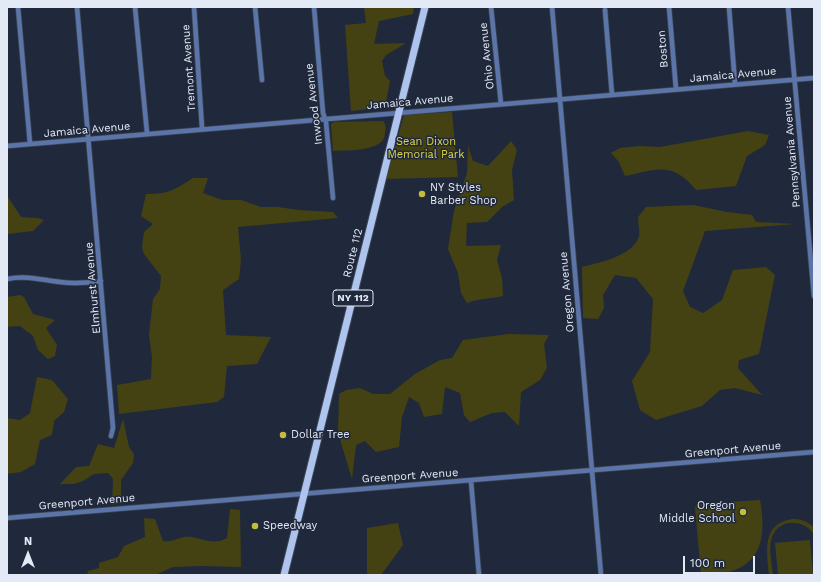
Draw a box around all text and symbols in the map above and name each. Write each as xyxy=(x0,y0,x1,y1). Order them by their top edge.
street label: Ohio Avenue xyxy=(477,22,497,90)
street label: Tremont Avenue xyxy=(179,24,199,112)
street label: Boston xyxy=(655,30,671,68)
street label: Inwood Avenue xyxy=(302,63,326,145)
street label: Jamaica Avenue xyxy=(689,65,777,85)
street label: Jamaica Avenue xyxy=(366,92,454,112)
street label: Pennsylvania Avenue xyxy=(781,96,803,208)
street label: Jamaica Avenue xyxy=(43,120,131,140)
park label: Sean Dixon Memorial Park xyxy=(387,135,465,161)
place label: NY Styles Barber Shop xyxy=(430,181,497,207)
marker: NY Styles Barber Shop xyxy=(417,189,427,199)
street label: Route 112 xyxy=(341,227,365,279)
street label: Elmhurst Avenue xyxy=(82,242,104,334)
street label: Oregon Avenue xyxy=(557,251,577,333)
road number: NY 112 xyxy=(333,290,373,306)
place label: Dollar Tree xyxy=(291,428,350,442)
marker: Dollar Tree xyxy=(278,430,288,440)
street label: Greenport Avenue xyxy=(684,439,782,461)
street label: Greenport Avenue xyxy=(361,466,459,486)
street label: Greenport Avenue xyxy=(38,491,136,513)
place label: Oregon Middle School xyxy=(659,499,735,525)
marker: Oregon Middle School xyxy=(738,507,748,517)
place label: Speedway xyxy=(263,519,317,533)
marker: Speedway xyxy=(250,521,260,531)
north arrow xyxy=(8,534,48,574)
text: N xyxy=(24,535,32,548)
scale bar xyxy=(685,548,757,574)
text: 100 m xyxy=(690,556,725,570)

